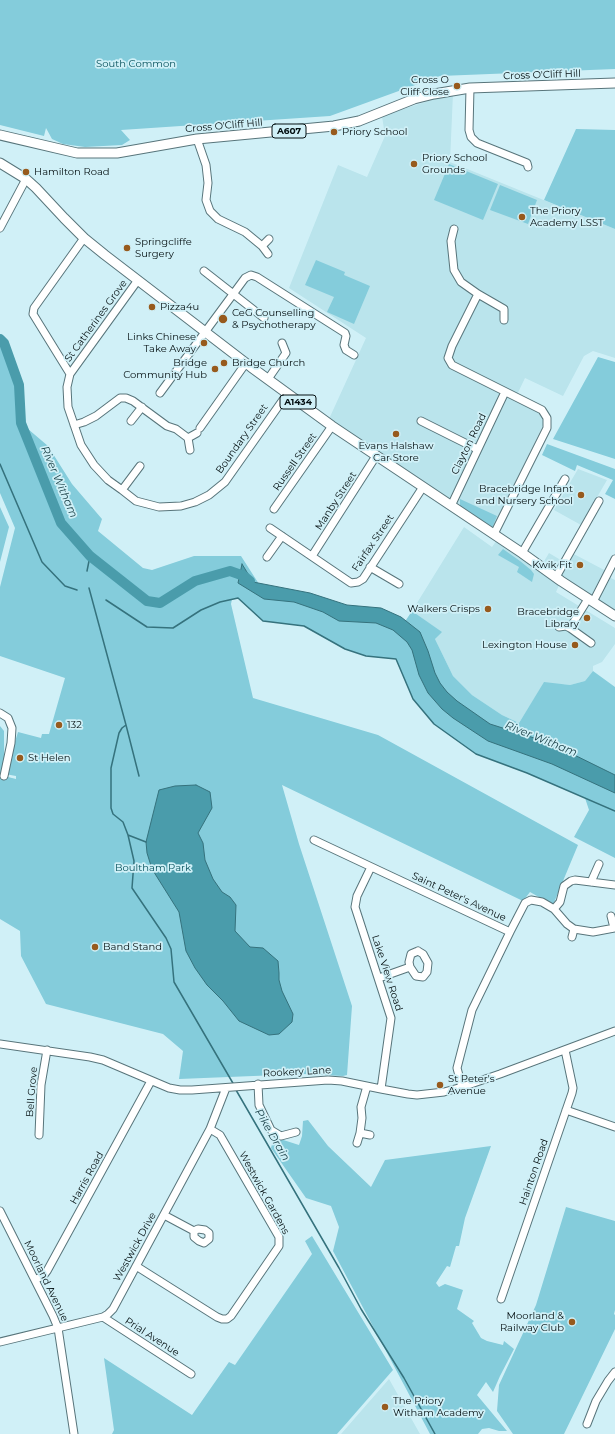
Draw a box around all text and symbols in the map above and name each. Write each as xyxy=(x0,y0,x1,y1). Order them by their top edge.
park label: South Common xyxy=(96,58,176,70)
street label: Cross O'Cliff Hill xyxy=(503,68,581,82)
place label: Cross O Cliff Close xyxy=(400,74,449,98)
marker: Cross O Cliff Close xyxy=(452,81,462,91)
street label: Cross O'Cliff Hill xyxy=(185,117,263,135)
road number: A607 xyxy=(272,124,306,138)
place label: Priory School xyxy=(342,126,408,138)
marker: Priory School xyxy=(329,127,339,137)
place label: Priory School Grounds xyxy=(422,152,488,176)
marker: Priory School Grounds xyxy=(409,159,419,169)
place label: Hamilton Road xyxy=(34,166,110,178)
marker: Hamilton Road xyxy=(21,167,31,177)
place label: The Priory Academy LSST xyxy=(530,205,604,228)
marker: The Priory Academy LSST xyxy=(517,212,527,222)
place label: Springcliffe Surgery xyxy=(135,236,192,260)
marker: Springcliffe Surgery xyxy=(122,243,132,253)
street label: St Catherines Grove xyxy=(62,278,130,364)
place label: Pizza4u xyxy=(160,301,199,313)
marker: Pizza4u xyxy=(147,302,157,312)
place label: CeG Counselling & Psychotherapy xyxy=(232,307,316,330)
marker: CeG Counselling & Psychotherapy xyxy=(217,313,229,325)
place label: Links Chinese Take Away xyxy=(127,331,196,354)
marker: Links Chinese Take Away xyxy=(199,338,209,348)
place label: Bridge Community Hub xyxy=(123,357,207,380)
place label: Bridge Church xyxy=(232,357,305,369)
marker: Bridge Church xyxy=(219,358,229,368)
marker: Bridge Community Hub xyxy=(210,364,220,374)
road number: A1434 xyxy=(280,395,316,409)
street label: Boundary Street xyxy=(214,402,270,476)
street label: Clayton Road xyxy=(449,411,489,477)
marker: Evans Halshaw Car Store xyxy=(391,429,401,439)
street label: Russell Street xyxy=(271,431,319,493)
place label: Evans Halshaw Car Store xyxy=(359,440,433,464)
water label: River Witham xyxy=(38,444,80,520)
street label: Manby Street xyxy=(313,470,359,532)
place label: Bracebridge Infant and Nursery School xyxy=(476,483,573,506)
marker: Bracebridge Infant and Nursery School xyxy=(576,490,586,500)
street label: Fairfax Street xyxy=(350,512,396,574)
place label: Kwik Fit xyxy=(532,559,572,571)
marker: Kwik Fit xyxy=(575,560,585,570)
place label: Walkers Crisps xyxy=(407,603,480,615)
marker: Walkers Crisps xyxy=(483,604,493,614)
place label: Bracebridge Library xyxy=(517,606,579,630)
marker: Bracebridge Library xyxy=(582,613,592,623)
place label: Lexington House xyxy=(482,639,567,651)
marker: Lexington House xyxy=(570,640,580,650)
place label: 132 xyxy=(67,719,82,731)
water label: River Witham xyxy=(503,719,579,759)
marker: 132 xyxy=(54,720,64,730)
place label: St Helen xyxy=(28,752,70,764)
marker: St Helen xyxy=(15,753,25,763)
park label: Boultham Park xyxy=(115,862,191,874)
street label: Saint Peter's Avenue xyxy=(410,870,508,924)
street label: Lake View Road xyxy=(369,933,405,1013)
place label: Band Stand xyxy=(103,941,162,953)
marker: Band Stand xyxy=(90,942,100,952)
street label: Rookery Lane xyxy=(263,1064,331,1080)
street label: Bell Grove xyxy=(24,1066,40,1118)
place label: St Peter's Avenue xyxy=(448,1073,495,1096)
marker: St Peter's Avenue xyxy=(435,1080,445,1090)
water label: Pike Drain xyxy=(252,1107,292,1163)
street label: Hainton Road xyxy=(517,1137,551,1207)
street label: Westwick Gardens xyxy=(236,1149,292,1237)
street label: Harris Road xyxy=(68,1150,106,1206)
street label: Westwick Drive xyxy=(111,1210,159,1284)
street label: Moorland Avenue xyxy=(21,1239,71,1323)
place label: Moorland & Railway Club xyxy=(500,1310,564,1334)
street label: Prial Avenue xyxy=(123,1315,181,1359)
marker: Moorland & Railway Club xyxy=(567,1317,577,1327)
place label: The Priory Witham Academy xyxy=(393,1395,484,1418)
marker: The Priory Witham Academy xyxy=(380,1402,390,1412)

